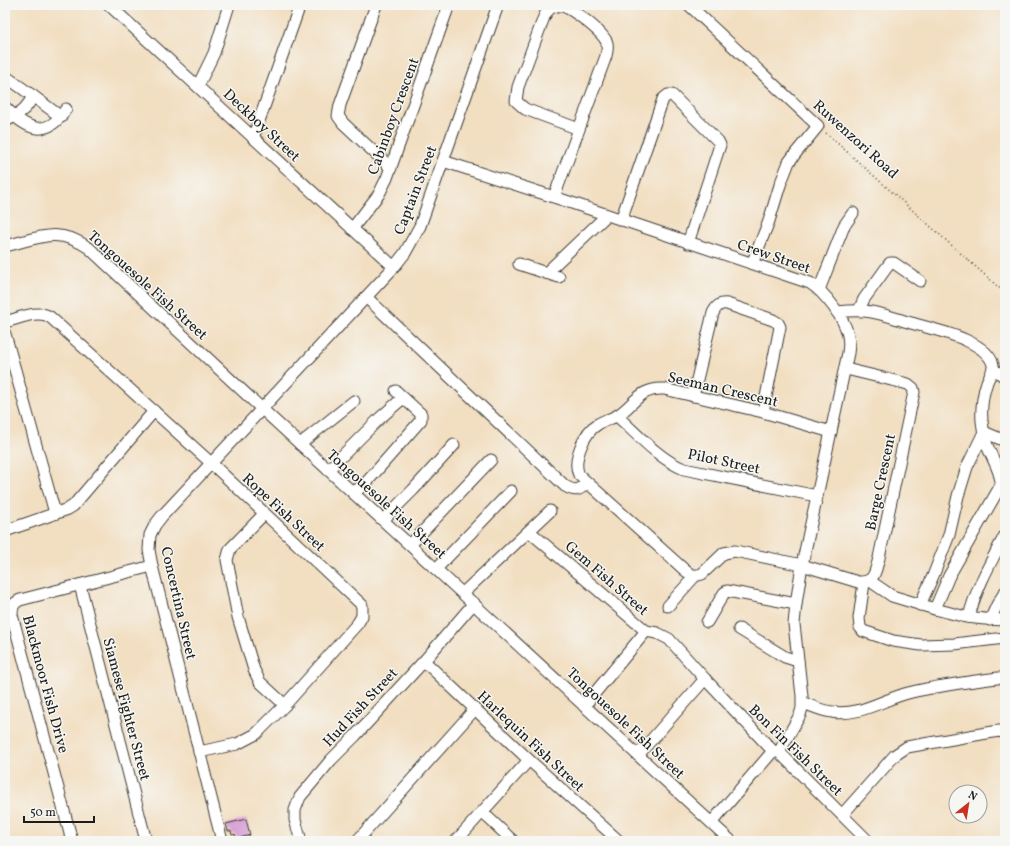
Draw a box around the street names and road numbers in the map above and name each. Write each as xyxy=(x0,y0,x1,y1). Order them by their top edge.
street label: Cabinboy Crescent xyxy=(363,55,425,178)
street label: Deckboy Street xyxy=(218,85,304,167)
street label: Ruwenzori Road xyxy=(807,96,903,184)
street label: Captain Street xyxy=(390,143,443,238)
street label: Tongouesole Fish Street xyxy=(82,226,212,346)
street label: Crew Street xyxy=(734,235,813,280)
street label: Seeman Crescent xyxy=(665,368,780,413)
street label: Barge Crescent xyxy=(861,432,902,533)
street label: Tongouesole Fish Street xyxy=(321,445,451,565)
street label: Pilot Street xyxy=(686,445,762,480)
street label: Rope Fish Street xyxy=(237,469,329,557)
street label: Gem Fish Street xyxy=(560,537,652,621)
street label: Concertina Street xyxy=(154,545,201,662)
street label: Blackmoor Fish Drive xyxy=(16,613,73,756)
street label: Siamese Fighter Street xyxy=(96,636,155,783)
street label: Hud Fish Street xyxy=(319,664,403,752)
street label: Tongouesole Fish Street xyxy=(561,664,689,785)
street label: Harlequin Fish Street xyxy=(472,687,588,797)
street label: Bon Fin Fish Street xyxy=(743,701,847,802)

